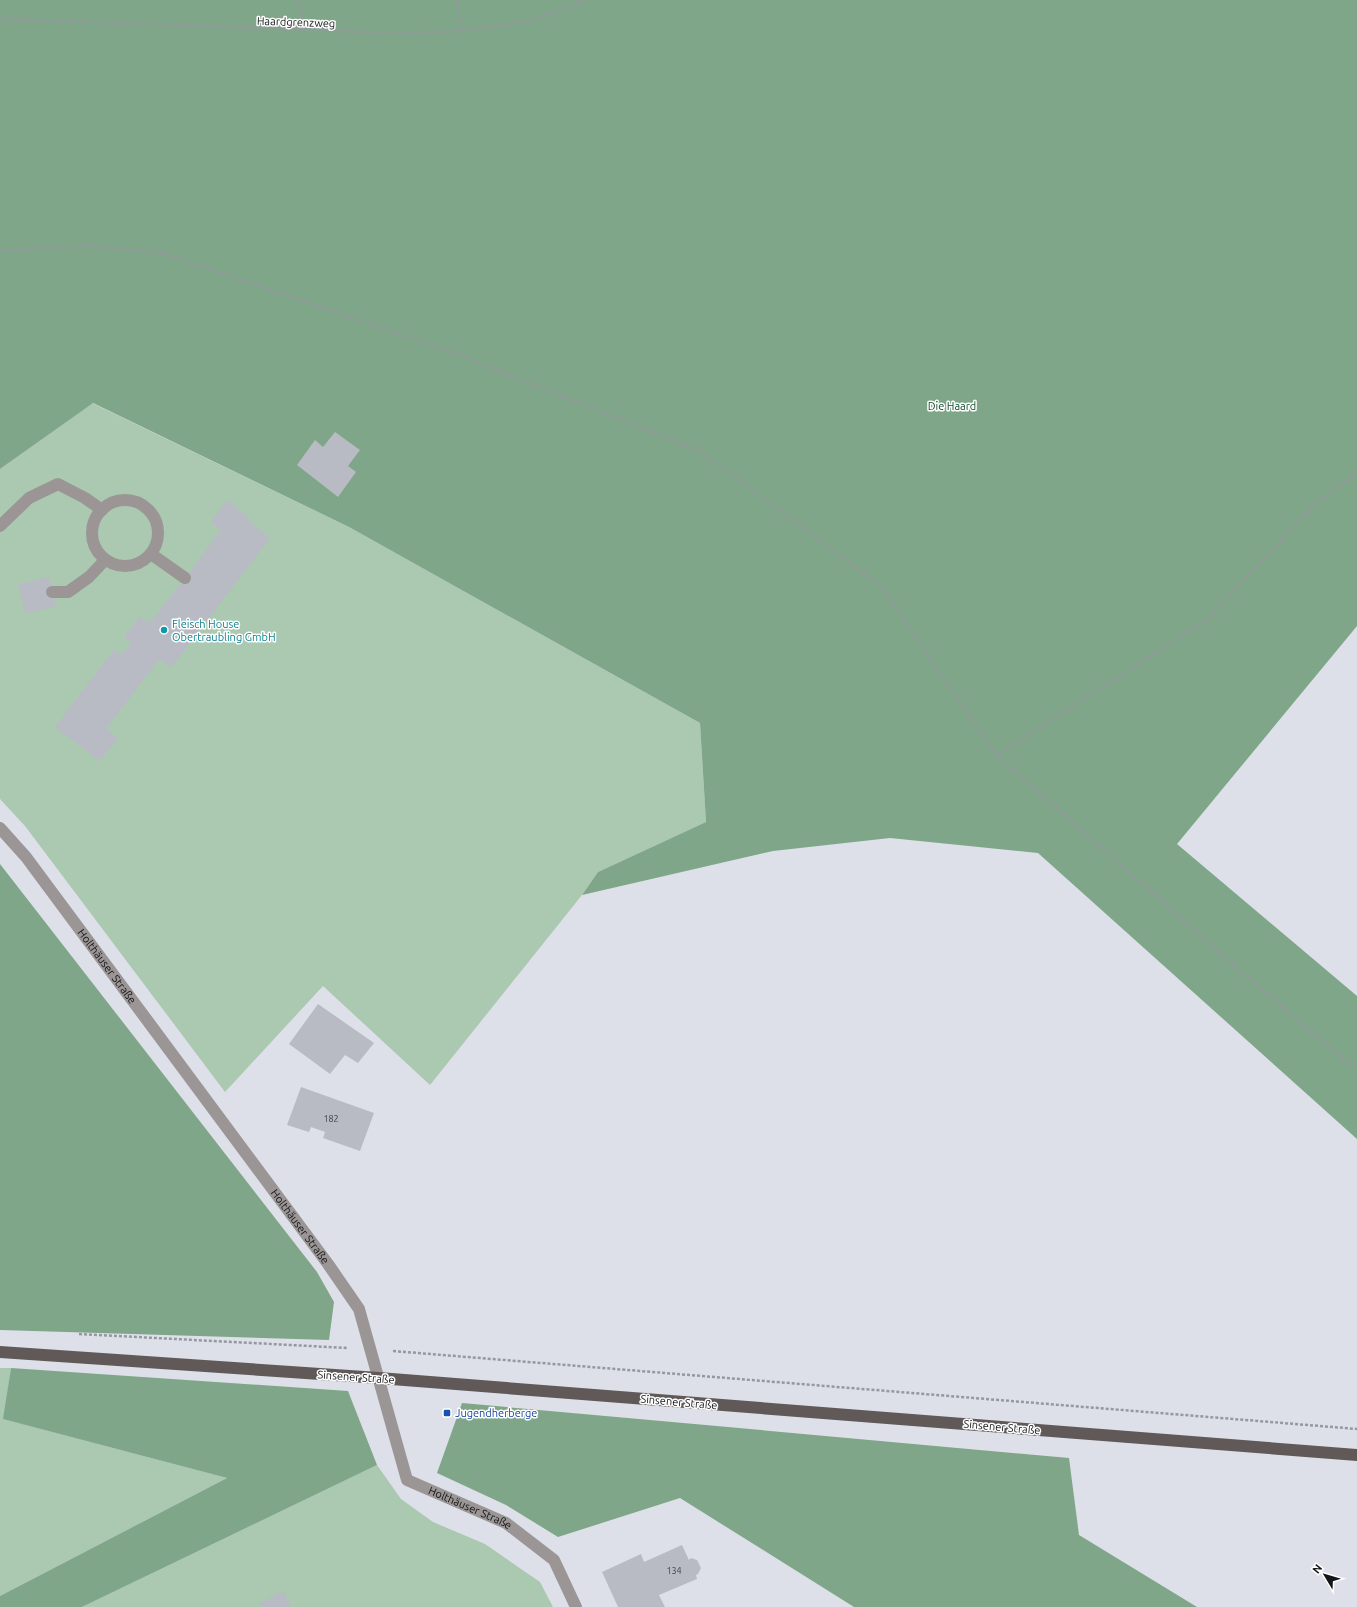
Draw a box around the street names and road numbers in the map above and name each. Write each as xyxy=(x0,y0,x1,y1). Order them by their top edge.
street label: Haardgrenzweg xyxy=(257,15,335,29)
street label: Holthäuser Straße xyxy=(76,927,139,1006)
street label: Holthäuser Straße xyxy=(269,1187,332,1266)
street label: Sinsener Straße xyxy=(317,1368,395,1386)
street label: Sinsener Straße xyxy=(640,1393,718,1411)
street label: Sinsener Straße xyxy=(963,1418,1041,1436)
street label: Holthäuser Straße xyxy=(427,1484,514,1531)

